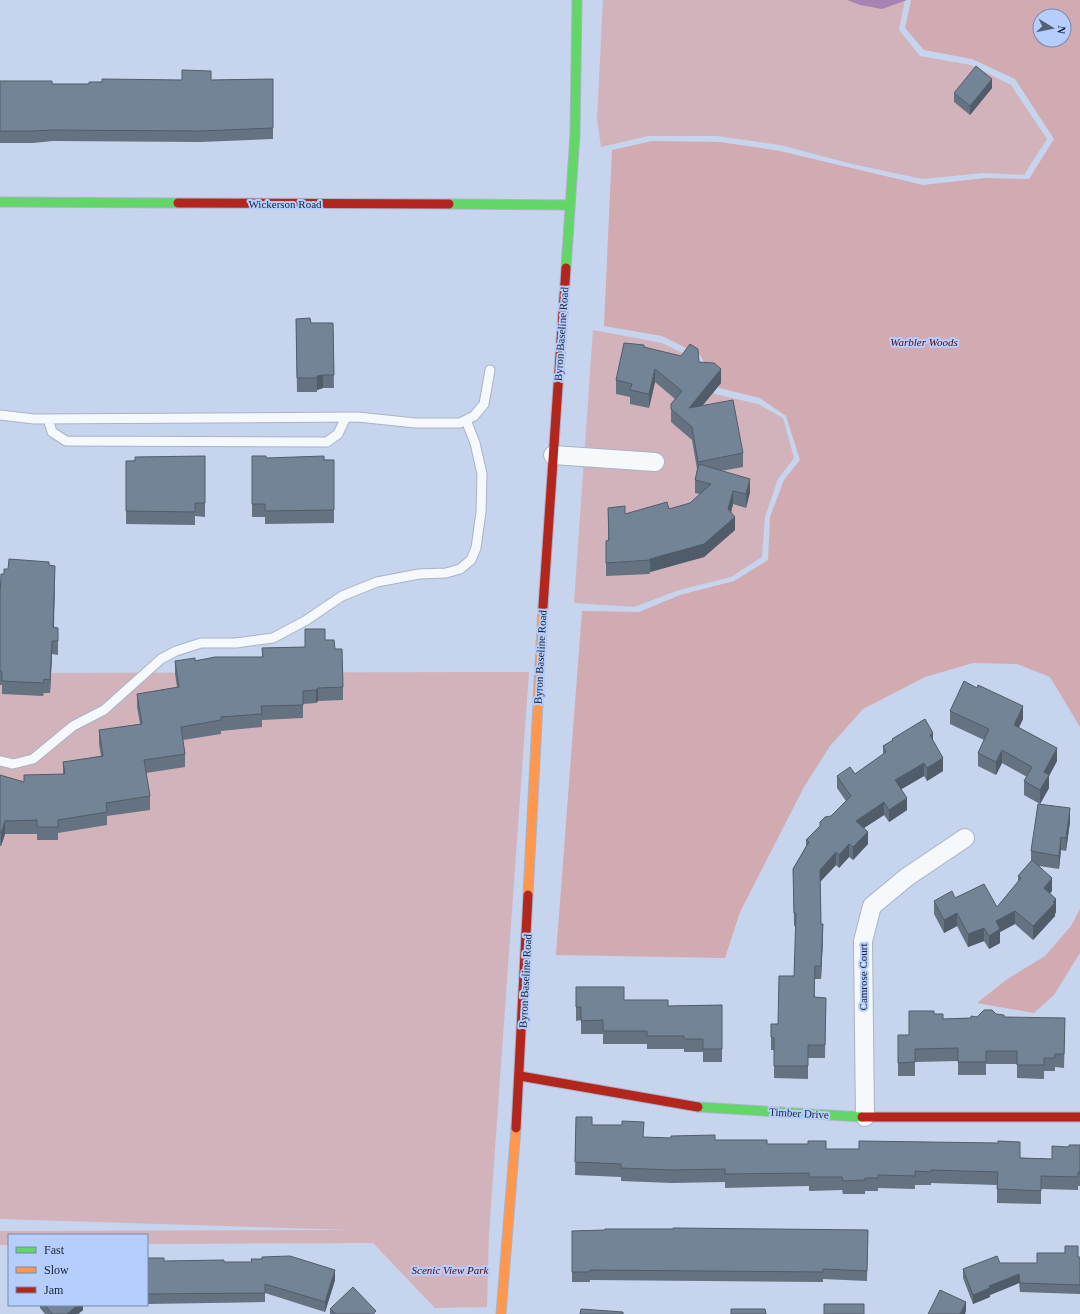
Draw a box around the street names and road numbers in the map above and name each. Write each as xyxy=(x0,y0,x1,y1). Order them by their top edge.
street label: Wickerson Road xyxy=(248,198,322,210)
street label: Byron Baseline Road xyxy=(552,286,570,381)
street label: Byron Baseline Road xyxy=(532,609,548,704)
street label: Byron Baseline Road xyxy=(517,933,533,1028)
street label: Camrose Court xyxy=(857,944,869,1010)
street label: Timber Drive xyxy=(769,1105,829,1121)

